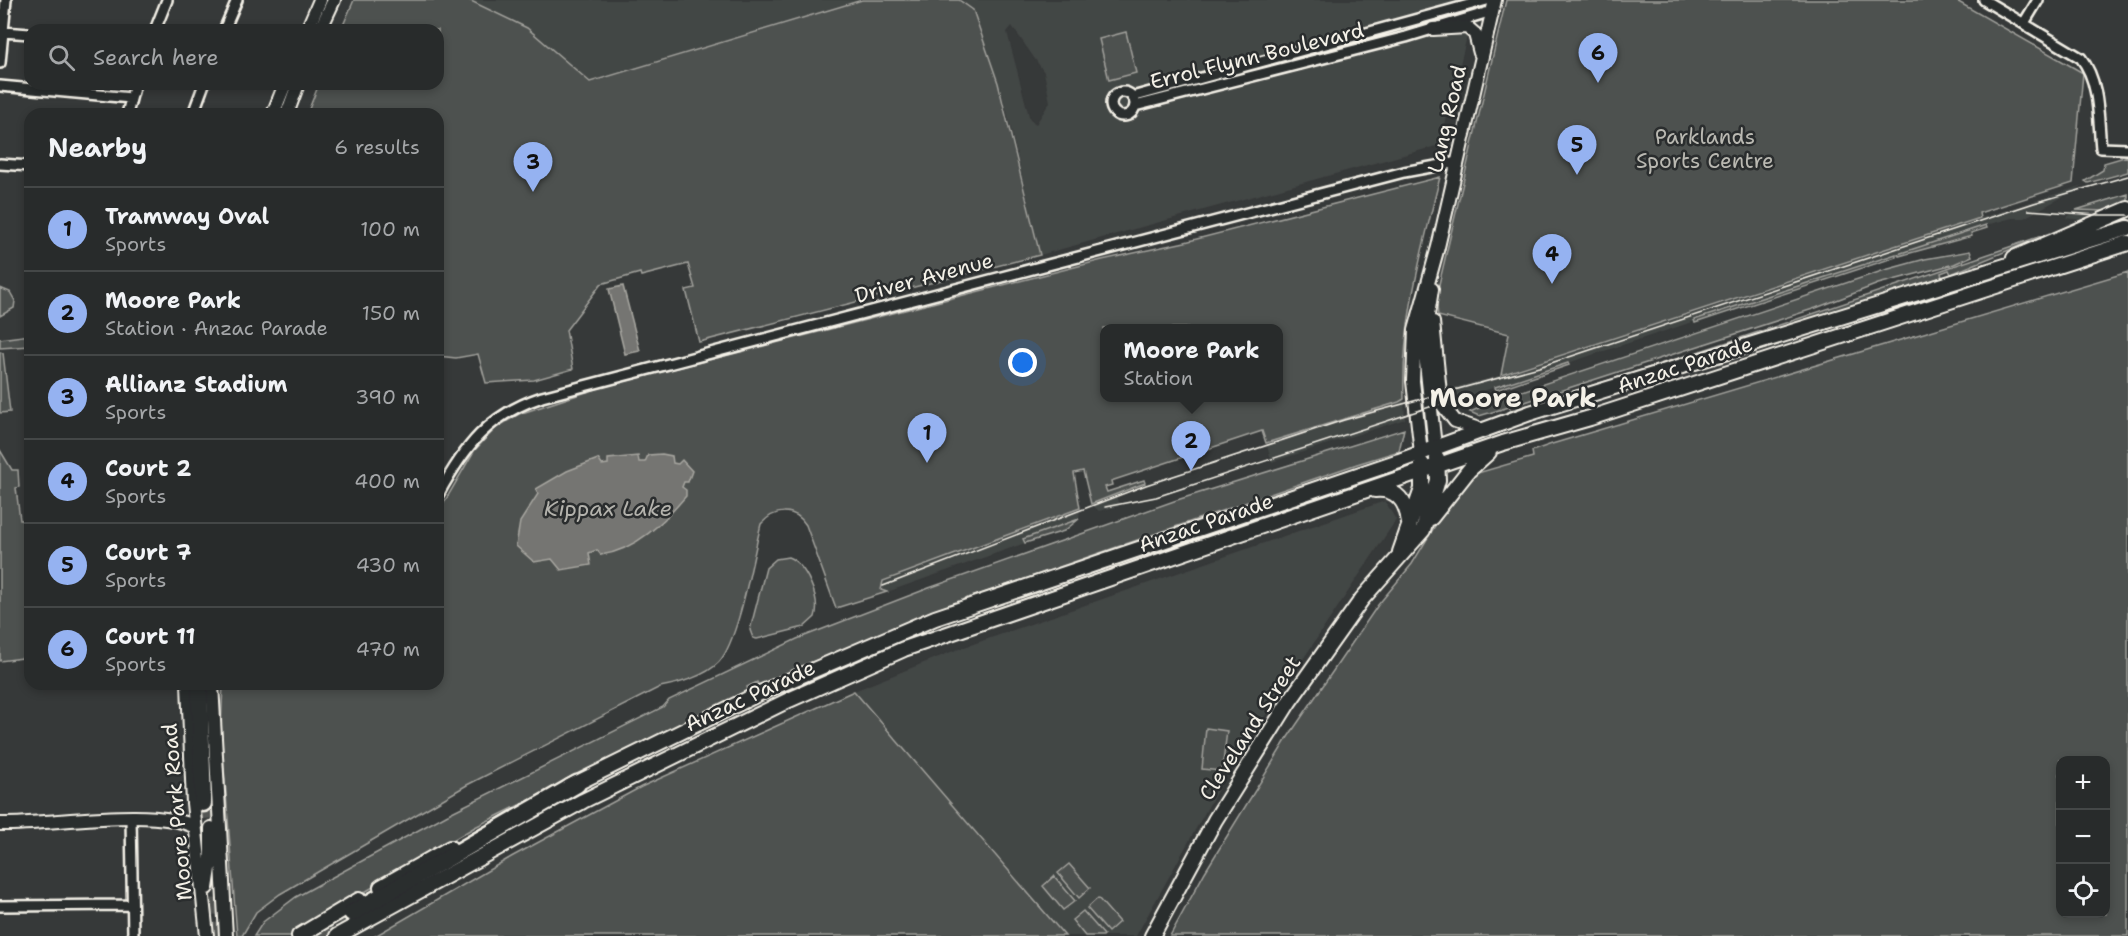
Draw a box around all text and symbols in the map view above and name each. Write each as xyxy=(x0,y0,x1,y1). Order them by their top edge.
street label: Errol Flynn Boulevard xyxy=(1147,16,1367,96)
search box xyxy=(24,24,444,90)
pin: 6 xyxy=(1578,34,1618,83)
icon: search xyxy=(45,41,78,74)
text: Search here xyxy=(93,43,219,72)
street label: Lang Road xyxy=(1421,62,1473,176)
park label: Parklands Sports Centre xyxy=(1636,123,1774,175)
pin: 5 xyxy=(1558,126,1596,175)
text: Nearby xyxy=(48,130,147,165)
text: 6 results xyxy=(334,134,420,160)
pin: 3 xyxy=(514,142,552,192)
text: Tramway Oval xyxy=(105,202,269,231)
text: 1 xyxy=(63,216,72,242)
text: 100 m xyxy=(360,216,420,242)
text: Sports xyxy=(105,231,166,257)
pin: 4 xyxy=(1532,234,1572,284)
street label: Driver Avenue xyxy=(852,246,996,310)
text: Moore Park xyxy=(105,286,241,315)
text: 2 xyxy=(61,300,75,326)
text: 150 m xyxy=(362,300,420,326)
text: Station · Anzac Parade xyxy=(105,315,328,341)
popup xyxy=(1100,324,1283,402)
street label: Anzac Parade xyxy=(1614,330,1756,400)
text: Moore Park xyxy=(1123,336,1260,365)
your location xyxy=(1008,348,1037,377)
text: Station xyxy=(1123,365,1193,391)
text: Allianz Stadium xyxy=(105,370,288,399)
district label: Moore Park xyxy=(1429,379,1597,416)
text: 3 xyxy=(61,384,75,410)
text: 390 m xyxy=(355,384,420,410)
text: Sports xyxy=(105,399,166,425)
pin: 1 xyxy=(908,414,946,463)
pin: 2 xyxy=(1172,422,1210,471)
text: Court 2 xyxy=(105,454,191,483)
text: 4 xyxy=(61,468,75,494)
text: 400 m xyxy=(354,468,420,494)
text: Sports xyxy=(105,483,166,509)
street label: Anzac Parade xyxy=(1135,487,1277,559)
water label: Kippax Lake xyxy=(544,494,672,523)
text: Court 7 xyxy=(105,538,191,567)
text: 5 xyxy=(61,552,74,578)
text: 430 m xyxy=(356,552,420,578)
text: Sports xyxy=(105,567,166,593)
text: Court 11 xyxy=(105,622,195,651)
text: 6 xyxy=(61,636,75,662)
text: 470 m xyxy=(356,636,420,662)
street label: Cleveland Street xyxy=(1193,650,1307,806)
text: Sports xyxy=(105,651,166,677)
street label: Anzac Parade xyxy=(680,654,820,738)
street label: Moore Park Road xyxy=(155,722,199,902)
map controls xyxy=(2056,756,2110,918)
button: + xyxy=(2056,756,2110,810)
button: − xyxy=(2056,810,2110,864)
button: locate xyxy=(2056,864,2110,918)

